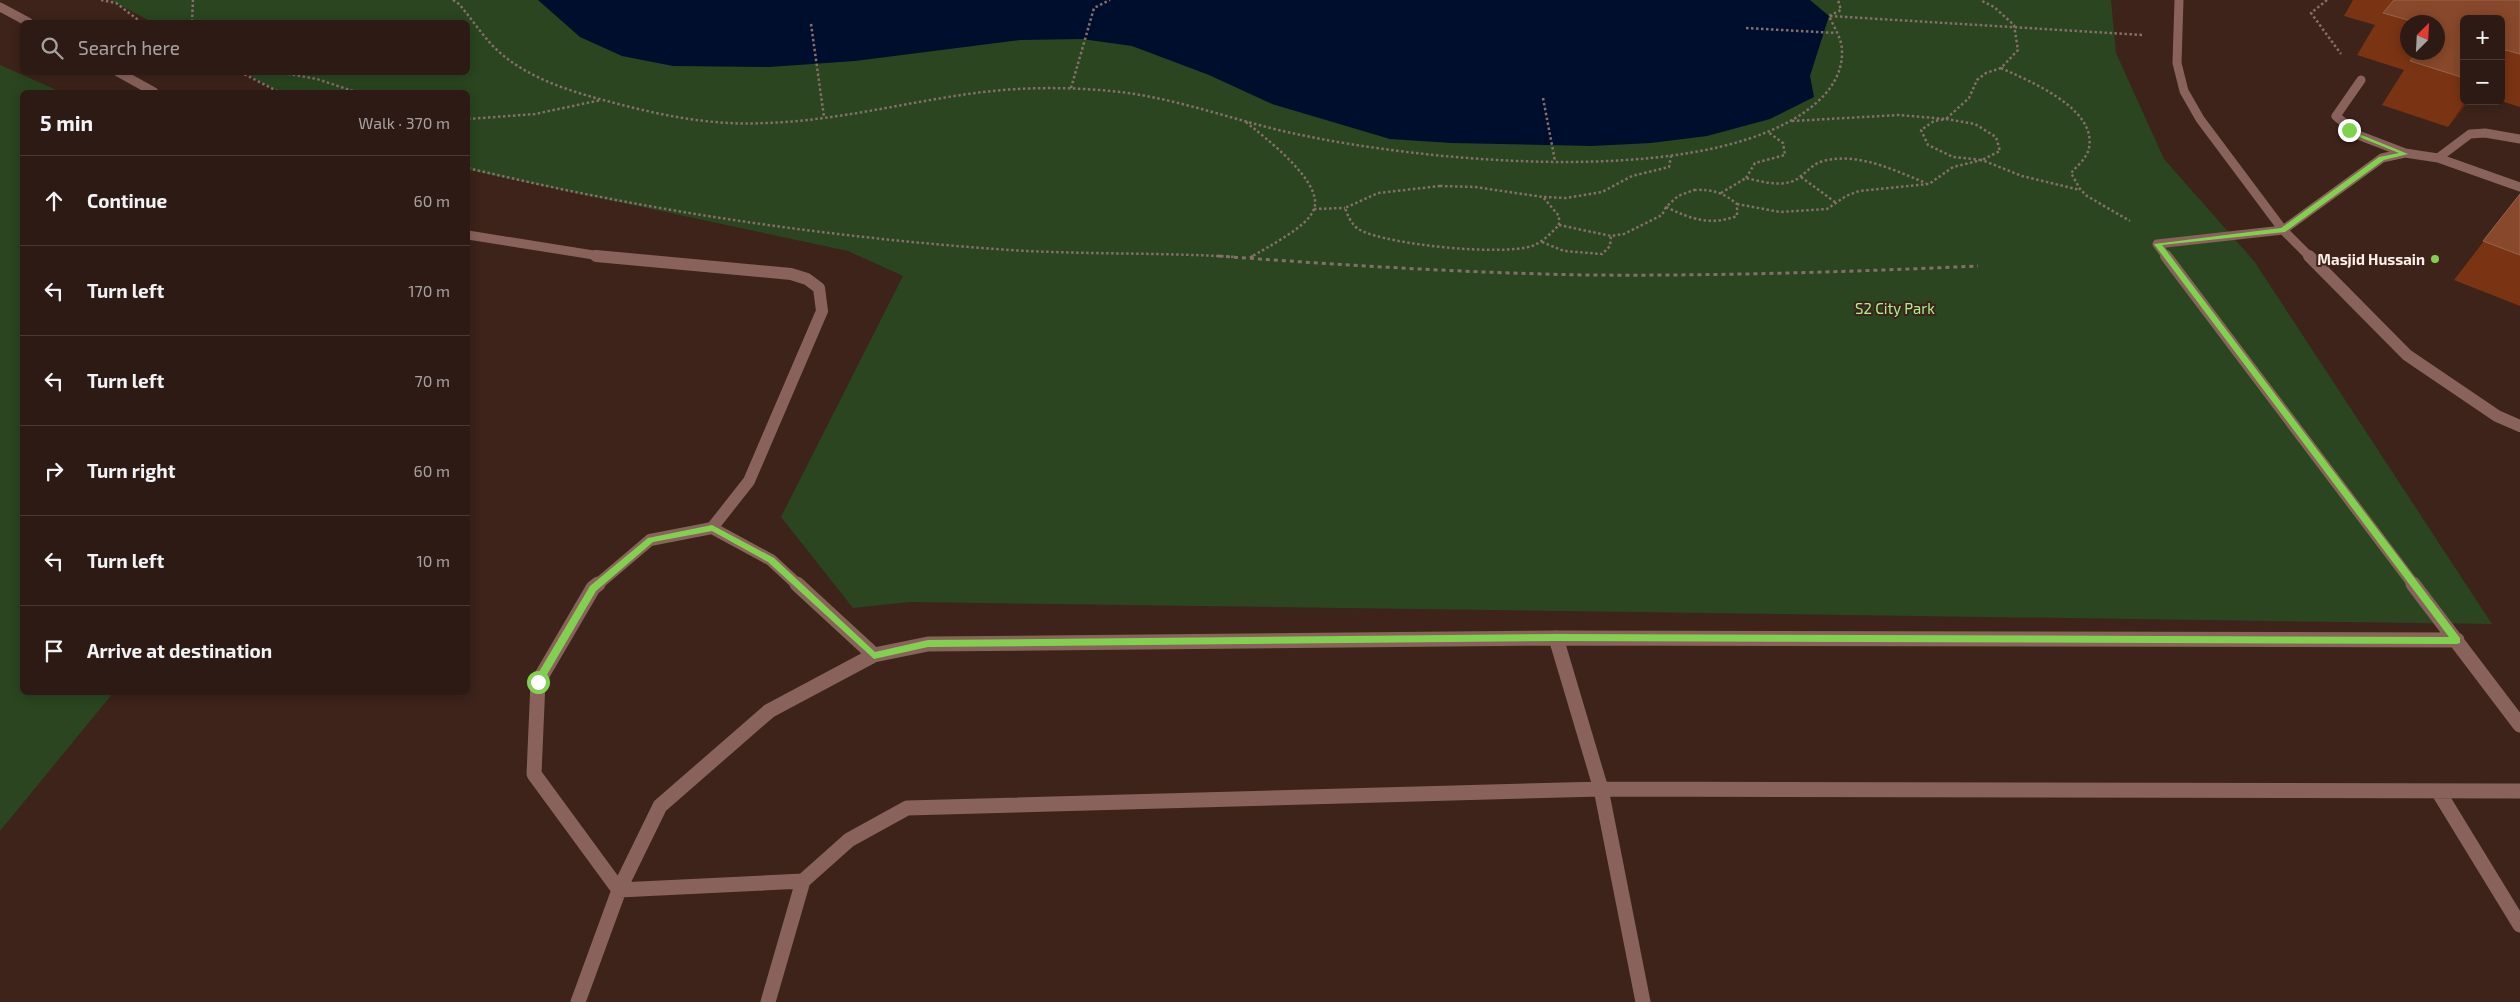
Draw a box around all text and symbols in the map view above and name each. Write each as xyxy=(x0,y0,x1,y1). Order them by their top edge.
north arrow xyxy=(2400,15,2445,60)
map controls xyxy=(2460,15,2505,105)
button: + xyxy=(2460,15,2505,60)
search box xyxy=(20,20,470,75)
icon: search xyxy=(38,34,66,62)
text: Search here xyxy=(78,36,180,59)
button: − xyxy=(2460,60,2505,105)
text: 5 min xyxy=(40,110,93,135)
text: Walk · 370 m xyxy=(358,113,450,132)
route end xyxy=(2338,119,2361,142)
icon: ahead xyxy=(40,187,68,215)
text: Continue xyxy=(87,189,167,212)
text: 60 m xyxy=(414,191,450,210)
place label: Masjid Hussain xyxy=(2317,250,2425,268)
marker: Masjid Hussain xyxy=(2429,253,2441,265)
icon: left xyxy=(40,277,68,305)
text: Turn left xyxy=(87,279,164,302)
text: 170 m xyxy=(408,281,450,300)
park label: S2 City Park xyxy=(1855,299,1935,317)
icon: left xyxy=(40,367,68,395)
text: Turn left xyxy=(87,369,164,392)
text: 70 m xyxy=(415,371,450,390)
icon: right xyxy=(40,457,68,485)
text: Turn right xyxy=(87,459,175,482)
text: 60 m xyxy=(414,461,450,480)
icon: left xyxy=(40,547,68,575)
text: Turn left xyxy=(87,549,164,572)
text: 10 m xyxy=(416,551,450,570)
icon: arrive xyxy=(40,637,68,665)
text: Arrive at destination xyxy=(87,639,272,662)
route start xyxy=(527,671,550,694)

